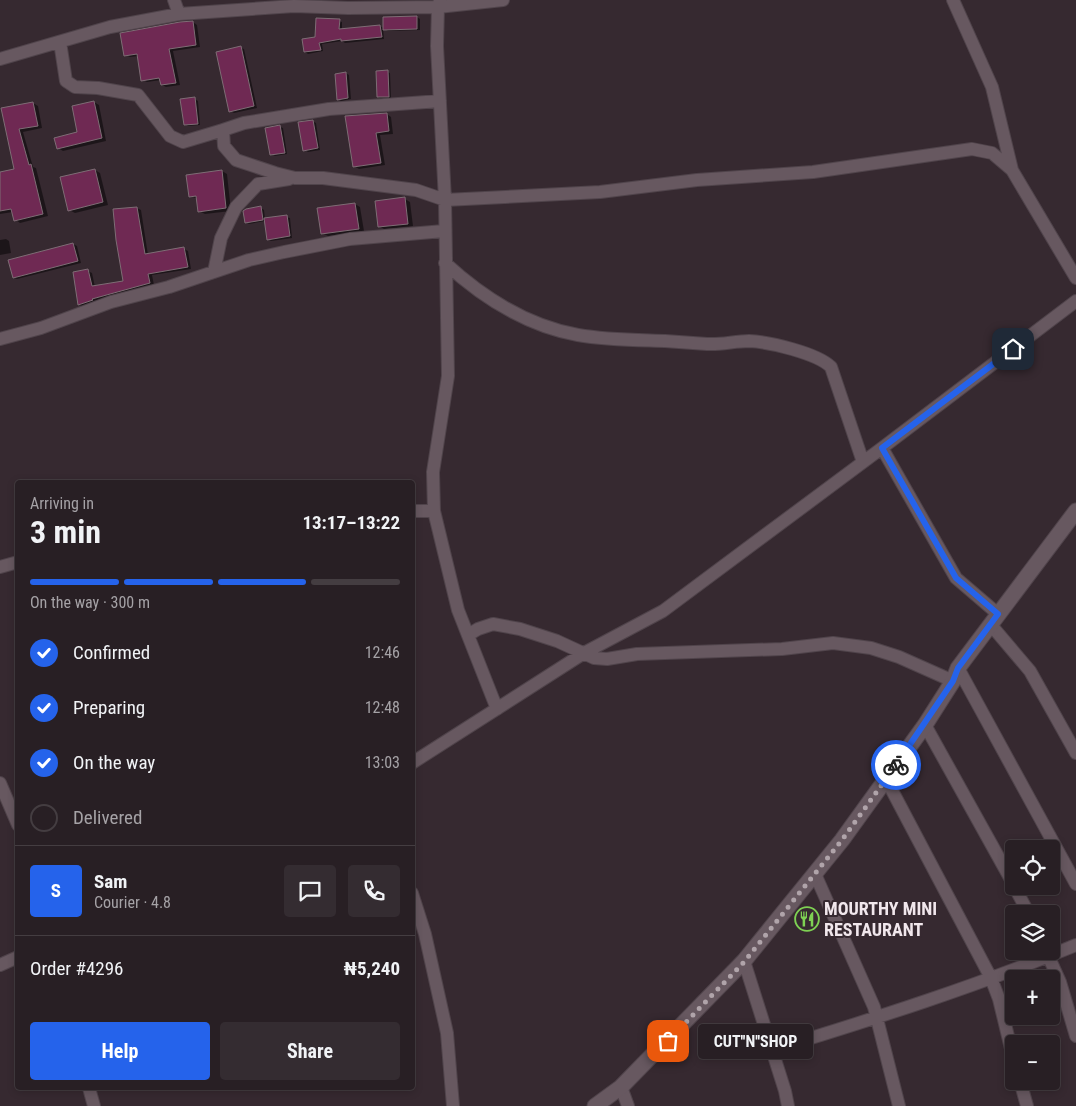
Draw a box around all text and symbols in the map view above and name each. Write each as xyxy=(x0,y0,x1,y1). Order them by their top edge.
pin xyxy=(992,328,1034,370)
icon: home xyxy=(999,335,1027,363)
text: Arriving in xyxy=(30,494,94,513)
text: 13:17–13:22 xyxy=(302,511,400,534)
text: 3 min xyxy=(30,513,101,551)
text: On the way · 300 m xyxy=(30,593,150,612)
icon: check xyxy=(30,639,58,667)
text: Confirmed xyxy=(73,641,150,664)
text: 12:46 xyxy=(365,643,400,662)
icon: check xyxy=(30,694,58,722)
text: Preparing xyxy=(73,696,145,719)
text: 12:48 xyxy=(365,698,400,717)
courier xyxy=(871,740,921,790)
icon: check xyxy=(30,749,58,777)
text: On the way xyxy=(73,751,155,774)
icon: bike xyxy=(882,751,910,779)
text: 13:03 xyxy=(365,753,400,772)
text: Delivered xyxy=(73,806,142,829)
map controls xyxy=(1005,840,1060,1090)
button: locate xyxy=(1005,840,1060,895)
button: chat xyxy=(284,865,336,917)
button: phone xyxy=(348,865,400,917)
text: Sam xyxy=(94,870,127,893)
text: S xyxy=(51,879,61,902)
text: Courier · 4.8 xyxy=(94,893,171,912)
place label: MOURTHY MINI RESTAURANT xyxy=(824,898,937,940)
button: layers xyxy=(1005,905,1060,960)
restaurant icon: MOURTHY MINI RESTAURANT xyxy=(794,906,820,932)
text: Order #4296 xyxy=(30,957,123,980)
text: ₦5,240 xyxy=(343,957,400,980)
button: + xyxy=(1005,970,1060,1025)
pin xyxy=(647,1020,689,1062)
button: Help xyxy=(30,1022,210,1080)
button: Share xyxy=(220,1022,400,1080)
callout: CUT''N''SHOP xyxy=(698,1024,813,1058)
icon: bag xyxy=(654,1027,682,1055)
text: CUT''N''SHOP xyxy=(714,1032,797,1051)
button: − xyxy=(1005,1035,1060,1090)

